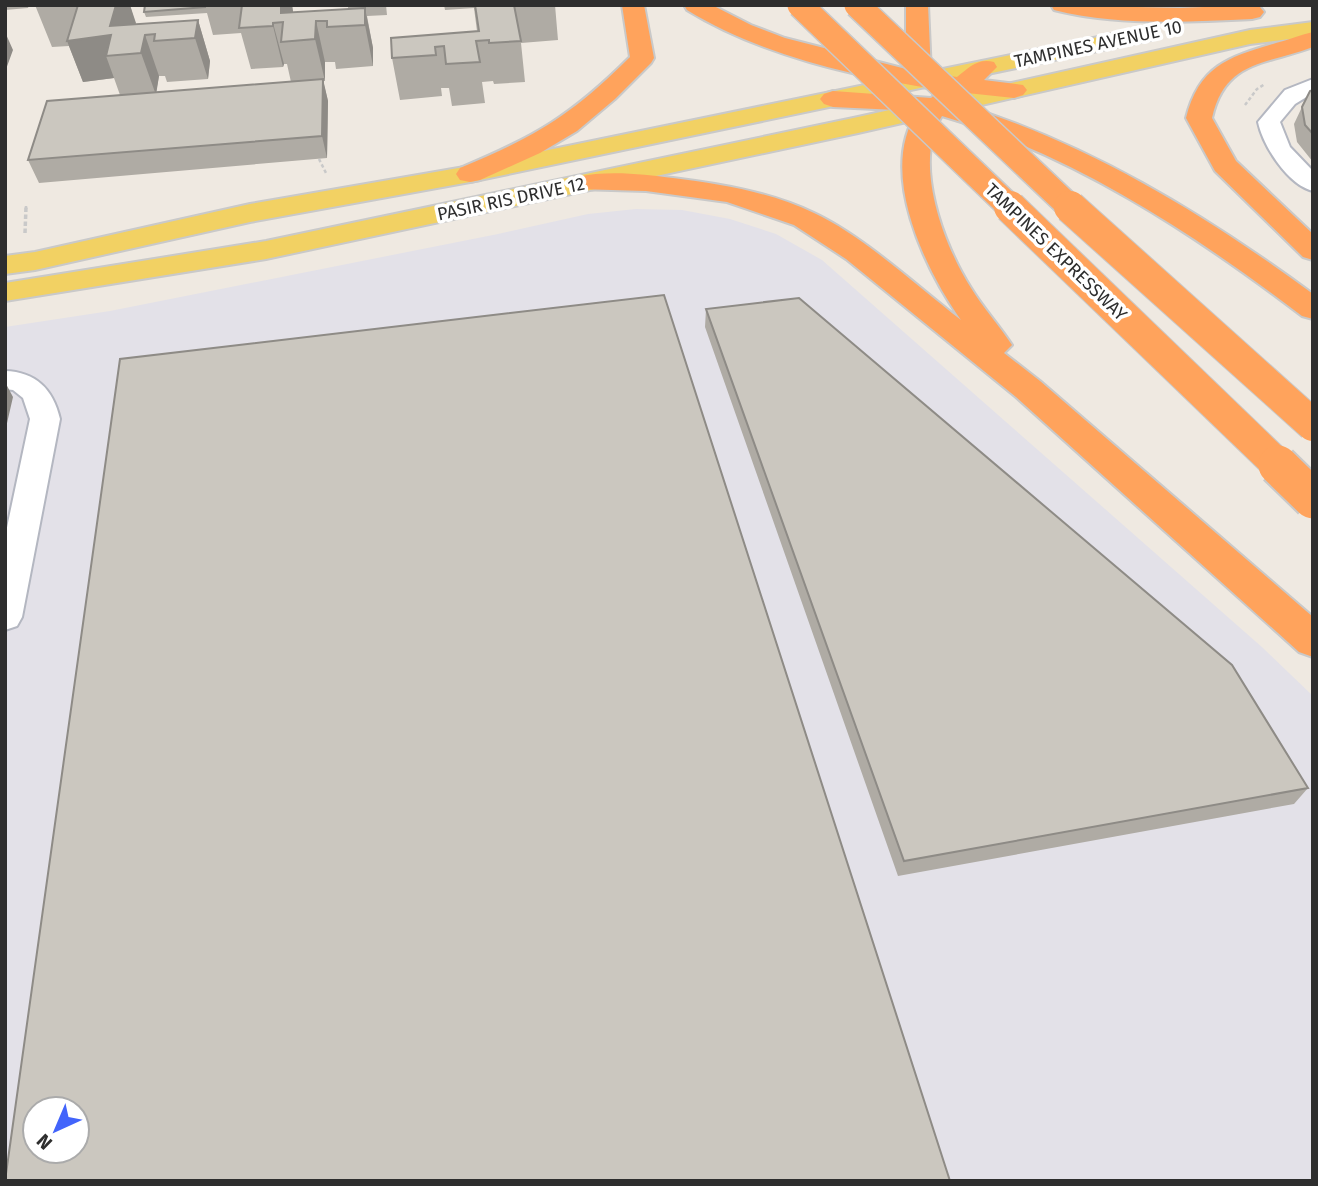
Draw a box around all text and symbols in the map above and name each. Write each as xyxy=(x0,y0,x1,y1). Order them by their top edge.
street label: TAMPINES AVENUE 10 xyxy=(1012,15,1184,73)
street label: PASIR RIS DRIVE 12 xyxy=(435,173,587,225)
street label: TAMPINES EXPRESSWAY xyxy=(981,179,1131,325)
north arrow xyxy=(21,1095,91,1165)
text: N xyxy=(32,1129,57,1155)

